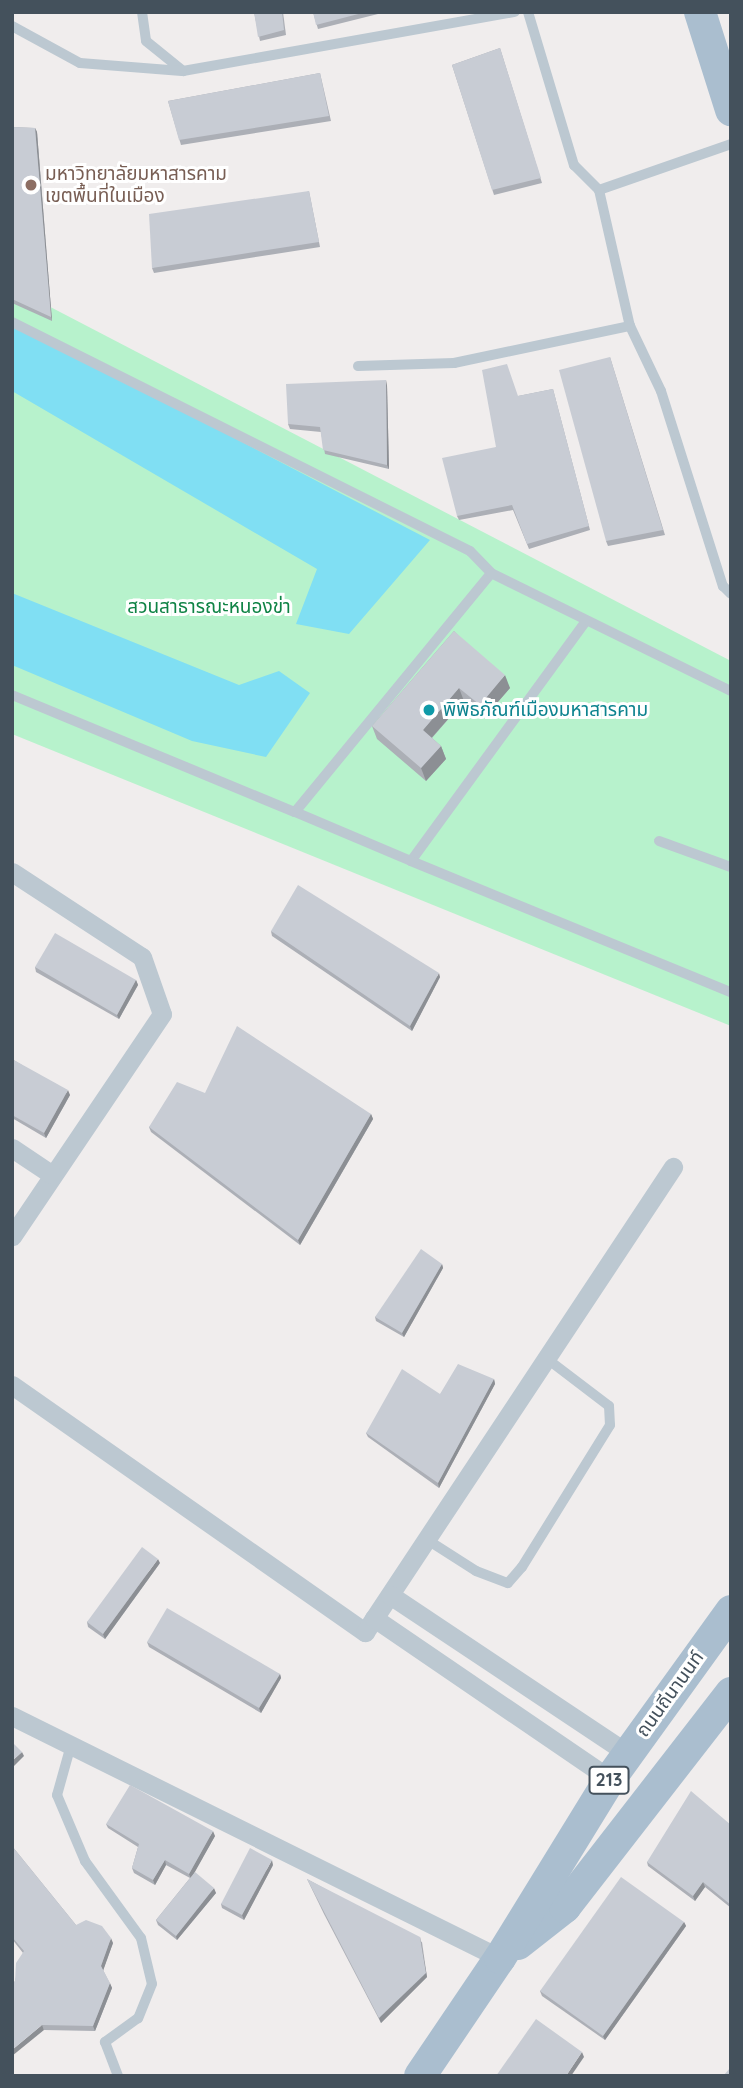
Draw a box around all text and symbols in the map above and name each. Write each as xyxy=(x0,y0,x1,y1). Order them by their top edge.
place label: มหาวิทยาลัยมหาสารคาม เขตพื้นที่ในเมือง xyxy=(45,163,227,207)
marker: มหาวิทยาลัยมหาสารคาม เขตพื้นที่ในเมือง xyxy=(23,177,39,193)
park label: สวนสาธารณะหนองข่า xyxy=(127,596,291,618)
place label: พิพิธภัณฑ์เมืองมหาสารคาม xyxy=(443,699,648,721)
marker: พิพิธภัณฑ์เมืองมหาสารคาม xyxy=(421,702,437,718)
street label: ถนนถีนานนท์ xyxy=(631,1647,709,1741)
road number: 213 xyxy=(588,1765,630,1794)

